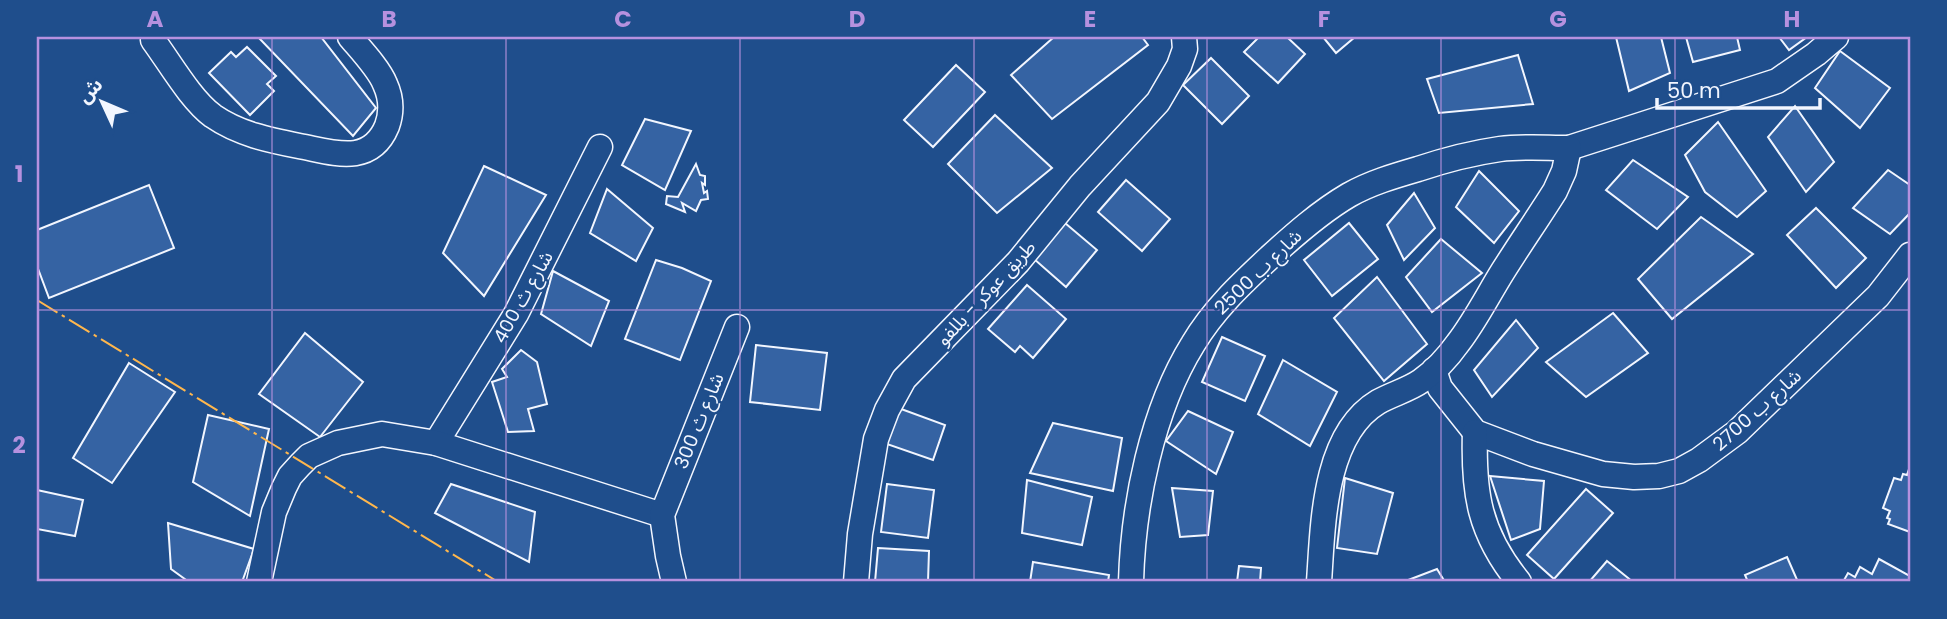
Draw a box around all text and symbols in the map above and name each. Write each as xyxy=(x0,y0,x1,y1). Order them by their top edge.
text: A xyxy=(147,3,164,35)
text: B xyxy=(381,3,397,35)
text: C xyxy=(614,3,632,35)
text: D xyxy=(849,3,865,35)
text: E xyxy=(1084,3,1096,35)
text: F xyxy=(1318,3,1330,35)
text: G xyxy=(1549,3,1567,35)
text: H xyxy=(1784,3,1800,35)
north arrow xyxy=(66,66,136,136)
scale bar xyxy=(1657,66,1819,110)
text: ش xyxy=(71,72,109,109)
text: 50 m xyxy=(1667,76,1721,105)
text: 1 xyxy=(15,158,23,190)
street label: شارع ب 2500 xyxy=(1208,223,1308,321)
street label: طريق عوكر - بللفو xyxy=(930,234,1042,352)
street label: شارع ث 400 xyxy=(486,246,560,348)
street label: شارع ب 2700 xyxy=(1707,363,1807,457)
street label: شارع ث 300 xyxy=(668,369,730,473)
text: 2 xyxy=(12,429,26,461)

